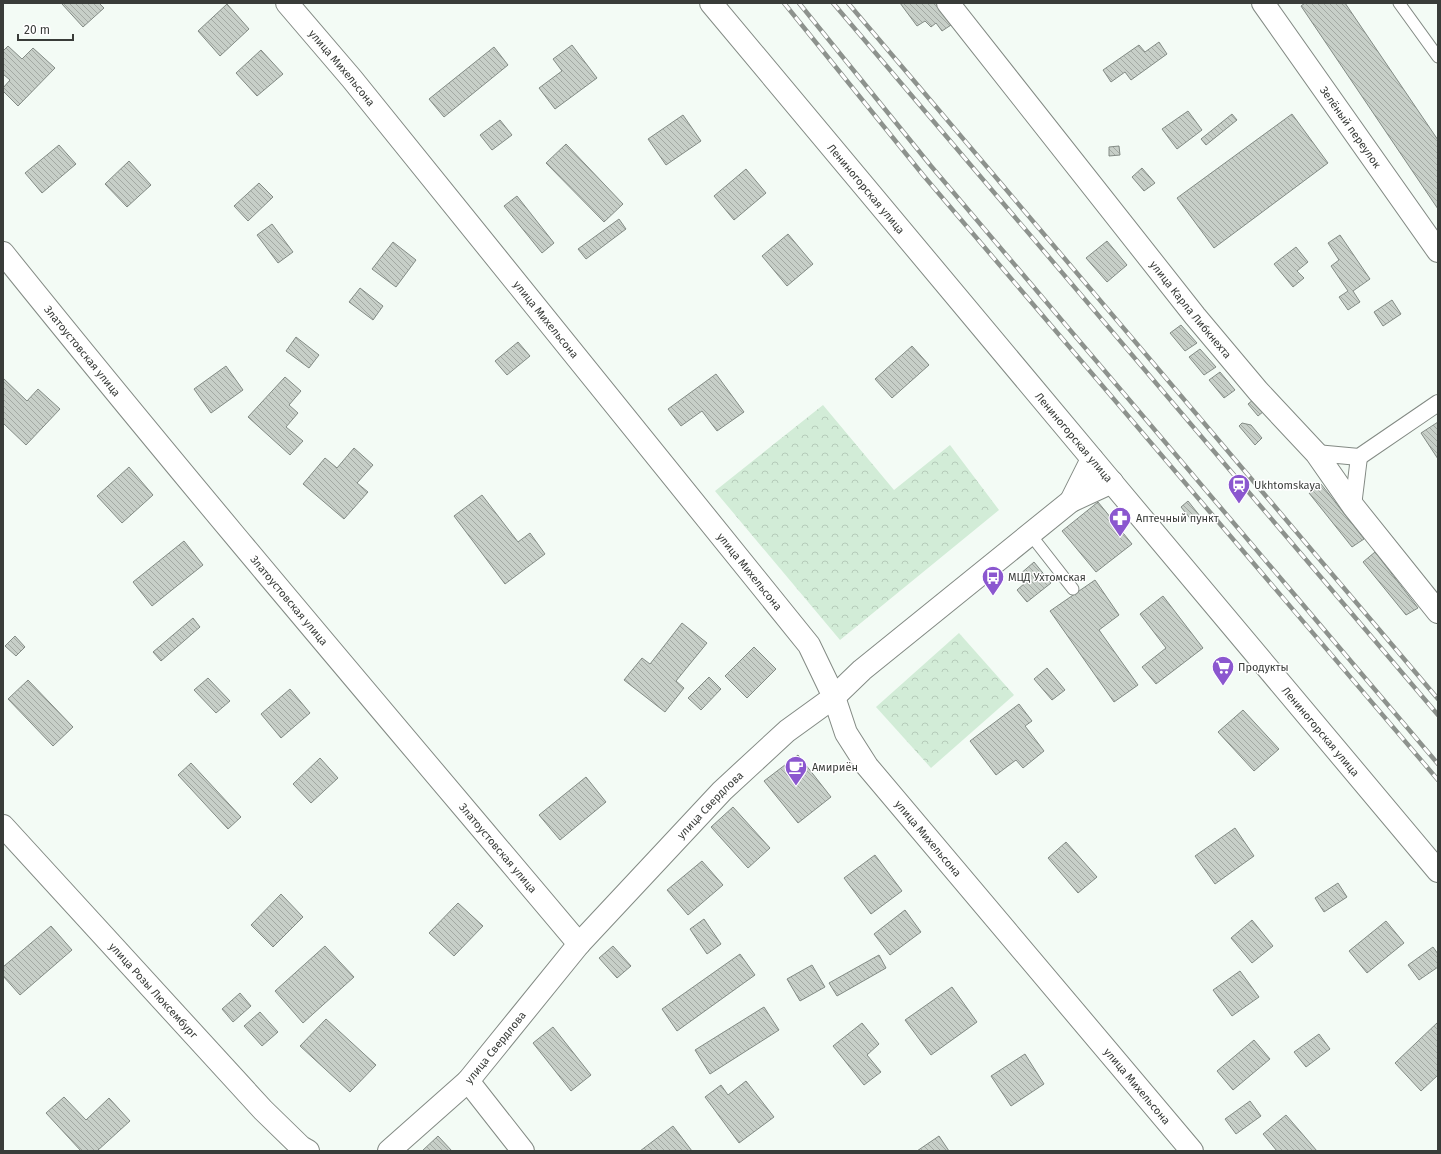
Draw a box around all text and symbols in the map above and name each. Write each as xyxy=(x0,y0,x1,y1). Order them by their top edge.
scale bar xyxy=(18,16,73,42)
text: 20 m xyxy=(24,23,50,37)
street label: улица Михельсона xyxy=(306,27,378,109)
street label: Зелёный переулок xyxy=(1317,84,1384,171)
street label: Лениногорская улица xyxy=(825,141,907,236)
street label: улица Карла Либкнехта xyxy=(1147,258,1234,361)
street label: улица Михельсона xyxy=(511,278,581,361)
street label: Златоустовская улица xyxy=(42,303,123,399)
street label: Лениногорская улица xyxy=(1033,390,1115,485)
station icon: Ukhtomskaya xyxy=(1226,472,1252,505)
place label: Ukhtomskaya xyxy=(1254,479,1321,492)
pharmacy icon: Аптечный пункт xyxy=(1107,505,1133,538)
place label: Аптечный пункт xyxy=(1136,512,1219,525)
street label: улица Михельсона xyxy=(714,530,785,613)
street label: Златоустовская улица xyxy=(248,553,331,648)
bus stop icon: МЦД Ухтомская xyxy=(980,564,1006,597)
place label: МЦД Ухтомская xyxy=(1008,571,1086,584)
supermarket icon: Продукты xyxy=(1210,654,1236,687)
place label: Продукты xyxy=(1238,661,1289,674)
street label: Лениногорская улица xyxy=(1279,684,1362,779)
cafe icon: Амириён xyxy=(783,754,809,787)
place label: Амириён xyxy=(812,761,858,774)
street label: улица Свердлова xyxy=(674,768,746,841)
street label: улица Михельсона xyxy=(892,798,964,879)
street label: Златоустовская улица xyxy=(456,801,540,896)
street label: улица Розы Люксембург xyxy=(106,940,201,1041)
street label: улица Свердлова xyxy=(462,1008,529,1086)
street label: улица Михельсона xyxy=(1101,1045,1173,1127)

